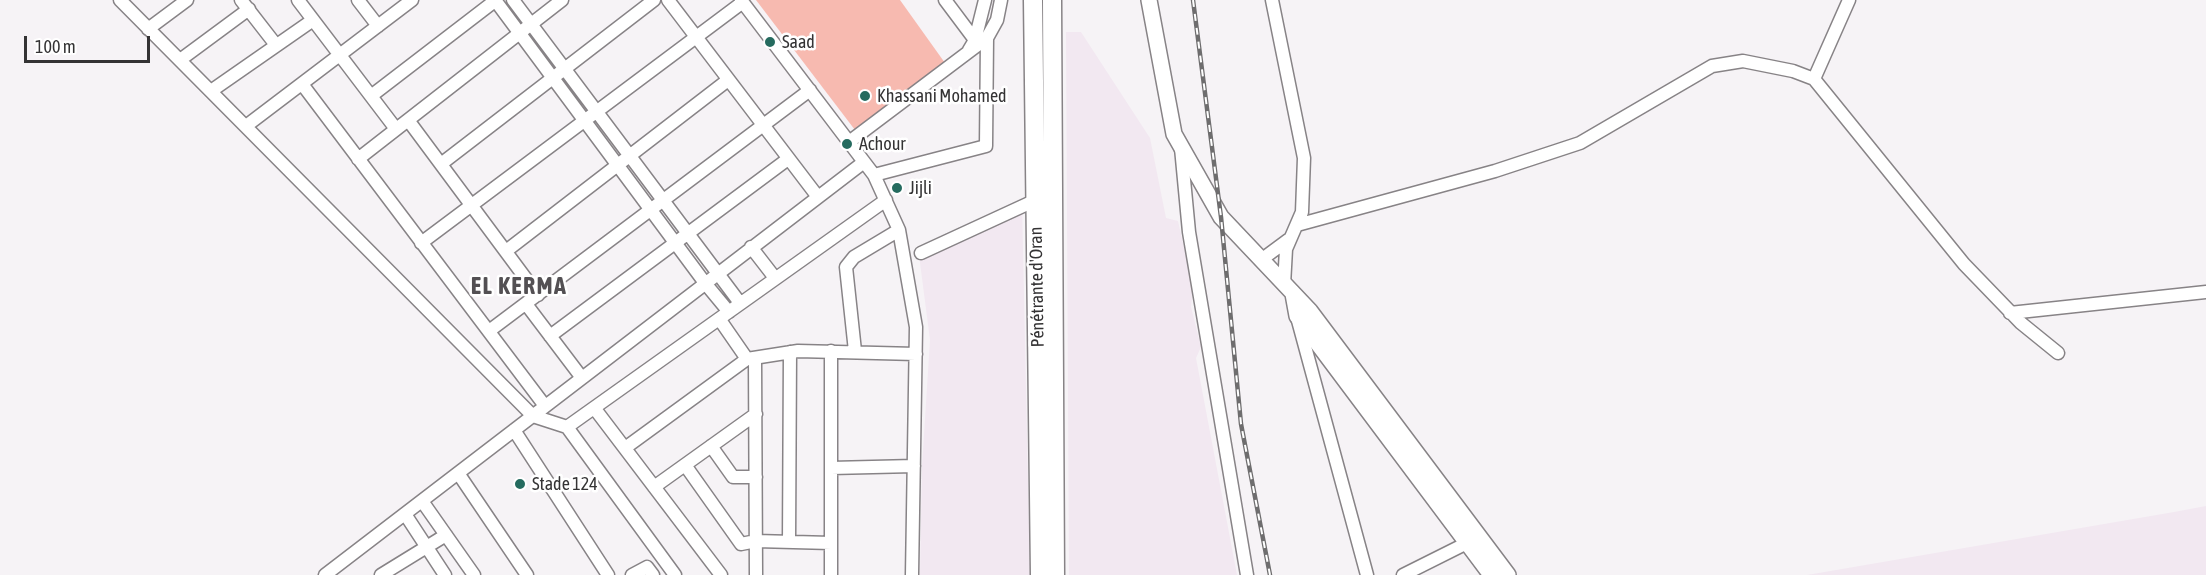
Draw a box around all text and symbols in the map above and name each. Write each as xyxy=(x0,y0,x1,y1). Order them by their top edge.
scale bar xyxy=(27,24,153,62)
place label: Saad xyxy=(782,31,815,53)
marker: Saad xyxy=(763,35,777,49)
text: 100 m xyxy=(35,36,76,57)
place label: Khassani Mohamed xyxy=(877,85,1007,107)
marker: Khassani Mohamed xyxy=(858,89,872,103)
place label: Achour xyxy=(859,133,906,155)
marker: Achour xyxy=(840,137,854,151)
place label: Jijli xyxy=(909,177,932,199)
marker: Jijli xyxy=(890,181,904,195)
street label: Pénétrante d'Oran xyxy=(1025,227,1049,347)
district label: EL KERMA xyxy=(471,272,567,300)
place label: Stade 124 xyxy=(532,473,598,495)
marker: Stade 124 xyxy=(513,477,527,491)

